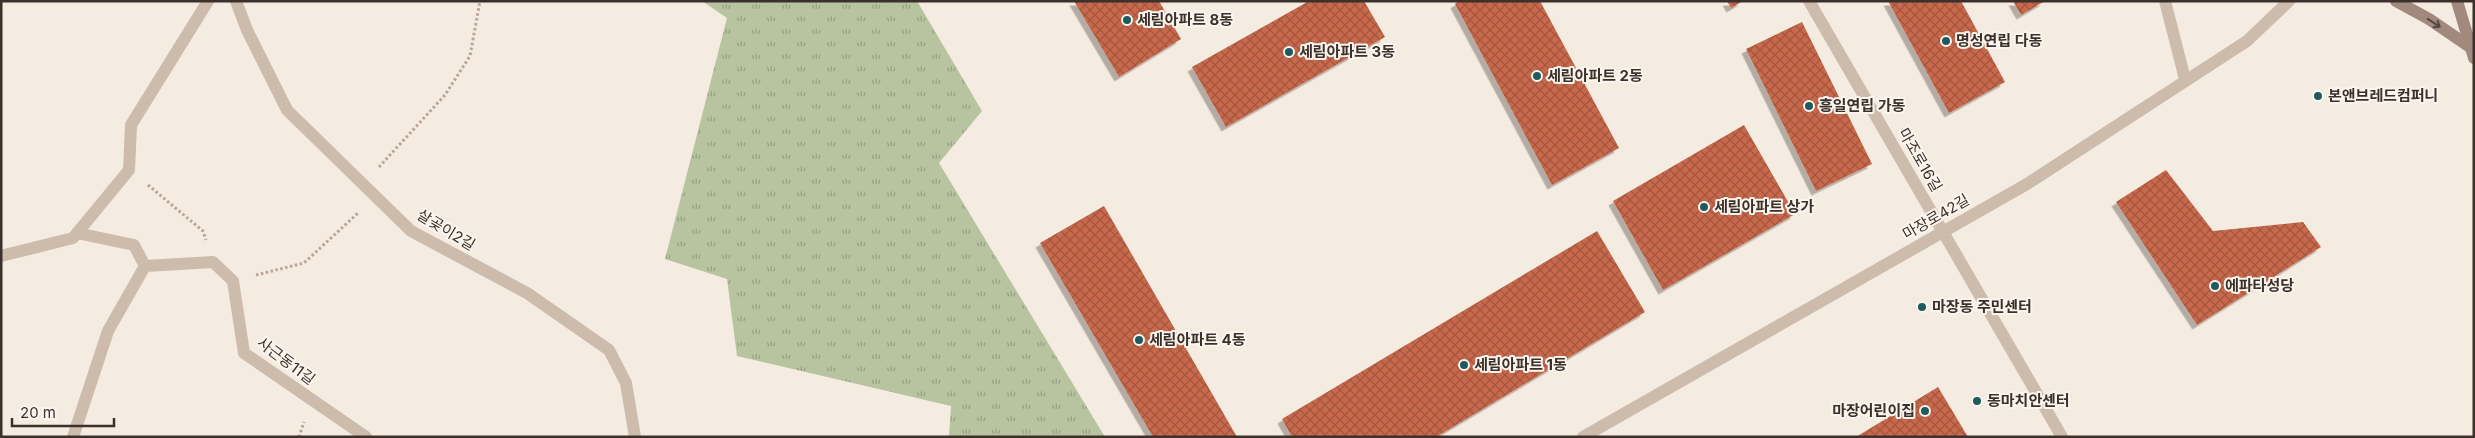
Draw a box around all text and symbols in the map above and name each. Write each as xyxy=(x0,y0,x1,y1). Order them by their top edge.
place label: 세림아파트 8동 xyxy=(1137,10,1233,29)
marker: 세림아파트 8동 xyxy=(1121,14,1133,26)
one-way arrow xyxy=(2427,17,2441,28)
place label: 명성연립 다동 xyxy=(1956,31,2043,50)
marker: 명성연립 다동 xyxy=(1940,35,1952,47)
place label: 세림아파트 3동 xyxy=(1299,42,1395,61)
marker: 세림아파트 3동 xyxy=(1283,46,1295,58)
place label: 세림아파트 2동 xyxy=(1547,66,1643,85)
marker: 세림아파트 2동 xyxy=(1531,70,1543,82)
place label: 본앤브레드컴퍼니 xyxy=(2328,86,2438,105)
marker: 본앤브레드컴퍼니 xyxy=(2312,90,2324,102)
place label: 흥일연립 가동 xyxy=(1819,96,1906,115)
marker: 흥일연립 가동 xyxy=(1803,100,1815,112)
street label: 마조로16길 xyxy=(1895,124,1946,195)
street label: 마장로42길 xyxy=(1899,190,1973,243)
place label: 세림아파트 상가 xyxy=(1714,197,1814,216)
marker: 세림아파트 상가 xyxy=(1698,201,1710,213)
street label: 살곶이2길 xyxy=(414,205,479,254)
place label: 에파타성당 xyxy=(2225,276,2294,295)
marker: 에파타성당 xyxy=(2209,280,2221,292)
place label: 마장동 주민센터 xyxy=(1932,297,2032,316)
marker: 마장동 주민센터 xyxy=(1916,301,1928,313)
place label: 세림아파트 4동 xyxy=(1149,330,1246,349)
street label: 사근동11길 xyxy=(254,333,319,388)
marker: 세림아파트 4동 xyxy=(1133,334,1145,346)
place label: 세림아파트 1동 xyxy=(1474,355,1567,374)
marker: 세림아파트 1동 xyxy=(1458,359,1470,371)
place label: 동마치안센터 xyxy=(1987,391,2070,410)
marker: 동마치안센터 xyxy=(1971,395,1983,407)
scale bar xyxy=(12,396,115,428)
place label: 마장어린이집 xyxy=(1832,401,1915,420)
text: 20 m xyxy=(20,403,56,422)
marker: 마장어린이집 xyxy=(1919,405,1931,417)

